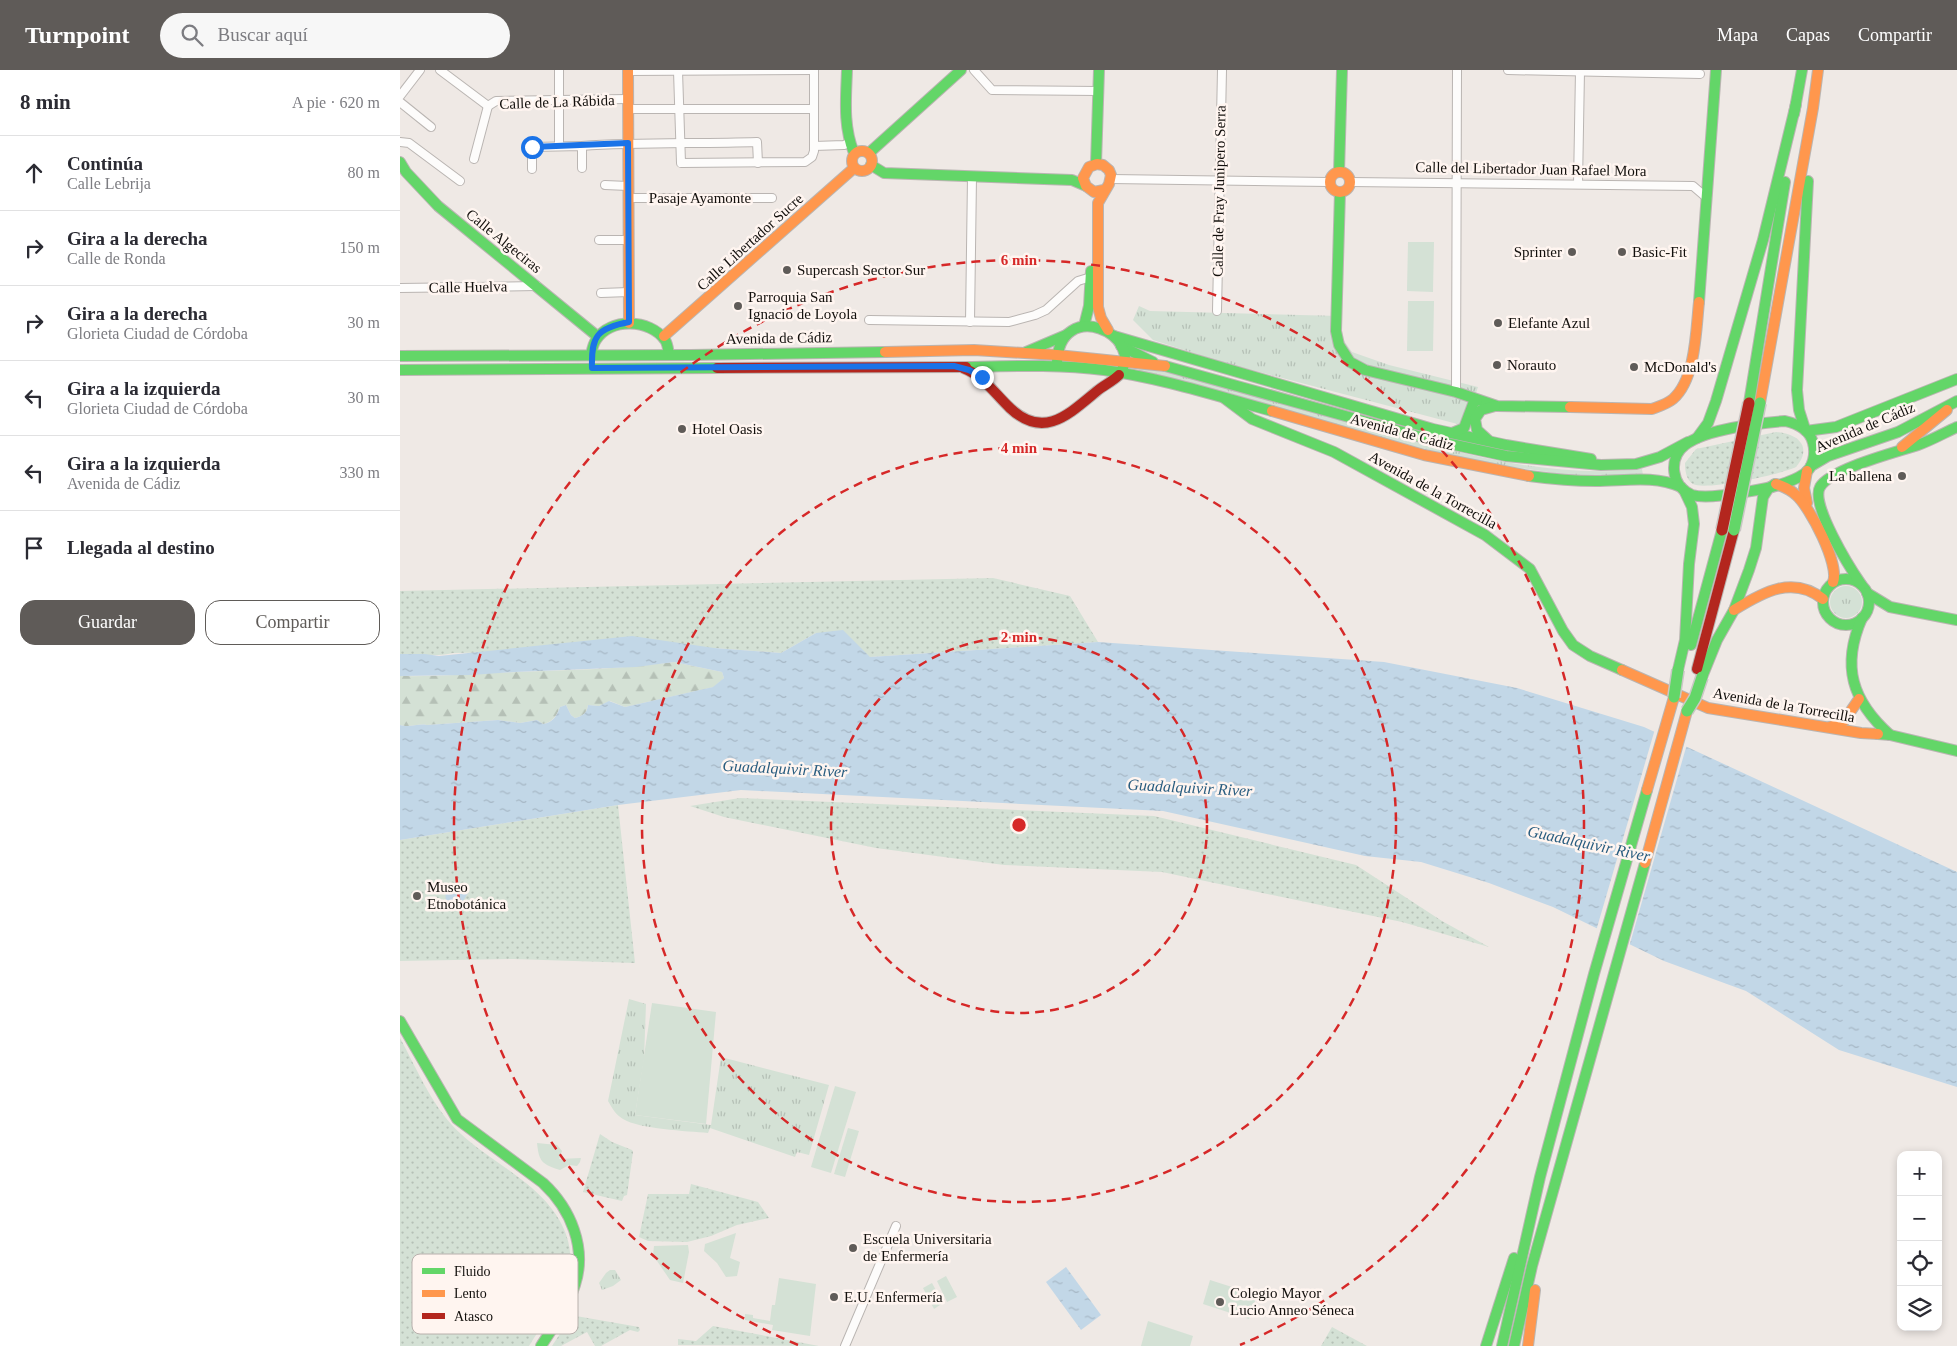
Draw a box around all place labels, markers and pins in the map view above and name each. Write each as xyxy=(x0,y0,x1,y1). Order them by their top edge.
place label: Sprinter xyxy=(1514,244,1562,260)
place label: Basic-Fit xyxy=(1632,244,1688,260)
marker: Sprinter xyxy=(1566,246,1578,258)
marker: Basic-Fit xyxy=(1616,246,1628,258)
place label: Supercash Sector Sur xyxy=(797,262,925,278)
marker: Supercash Sector Sur xyxy=(781,264,793,276)
place label: Parroquia San Ignacio de Loyola xyxy=(748,289,857,322)
marker: Parroquia San Ignacio de Loyola xyxy=(732,300,744,312)
place label: Elefante Azul xyxy=(1508,315,1590,331)
marker: Elefante Azul xyxy=(1492,317,1504,329)
place label: Norauto xyxy=(1507,357,1556,373)
marker: Norauto xyxy=(1491,359,1503,371)
place label: McDonald's xyxy=(1644,359,1717,375)
marker: McDonald's xyxy=(1628,361,1640,373)
place label: Hotel Oasis xyxy=(692,421,763,437)
marker: Hotel Oasis xyxy=(676,423,688,435)
place label: La ballena xyxy=(1829,468,1892,484)
marker: La ballena xyxy=(1896,470,1908,482)
centre of rings xyxy=(1010,816,1028,834)
place label: Museo Etnobotánica xyxy=(427,879,506,912)
marker: Museo Etnobotánica xyxy=(411,890,423,902)
place label: Escuela Universitaria de Enfermería xyxy=(863,1231,992,1264)
marker: Escuela Universitaria de Enfermería xyxy=(847,1242,859,1254)
place label: Colegio Mayor Lucio Anneo Séneca xyxy=(1230,1285,1354,1318)
place label: E.U. Enfermería xyxy=(844,1289,943,1305)
marker: E.U. Enfermería xyxy=(828,1291,840,1303)
marker: Colegio Mayor Lucio Anneo Séneca xyxy=(1214,1296,1226,1308)

